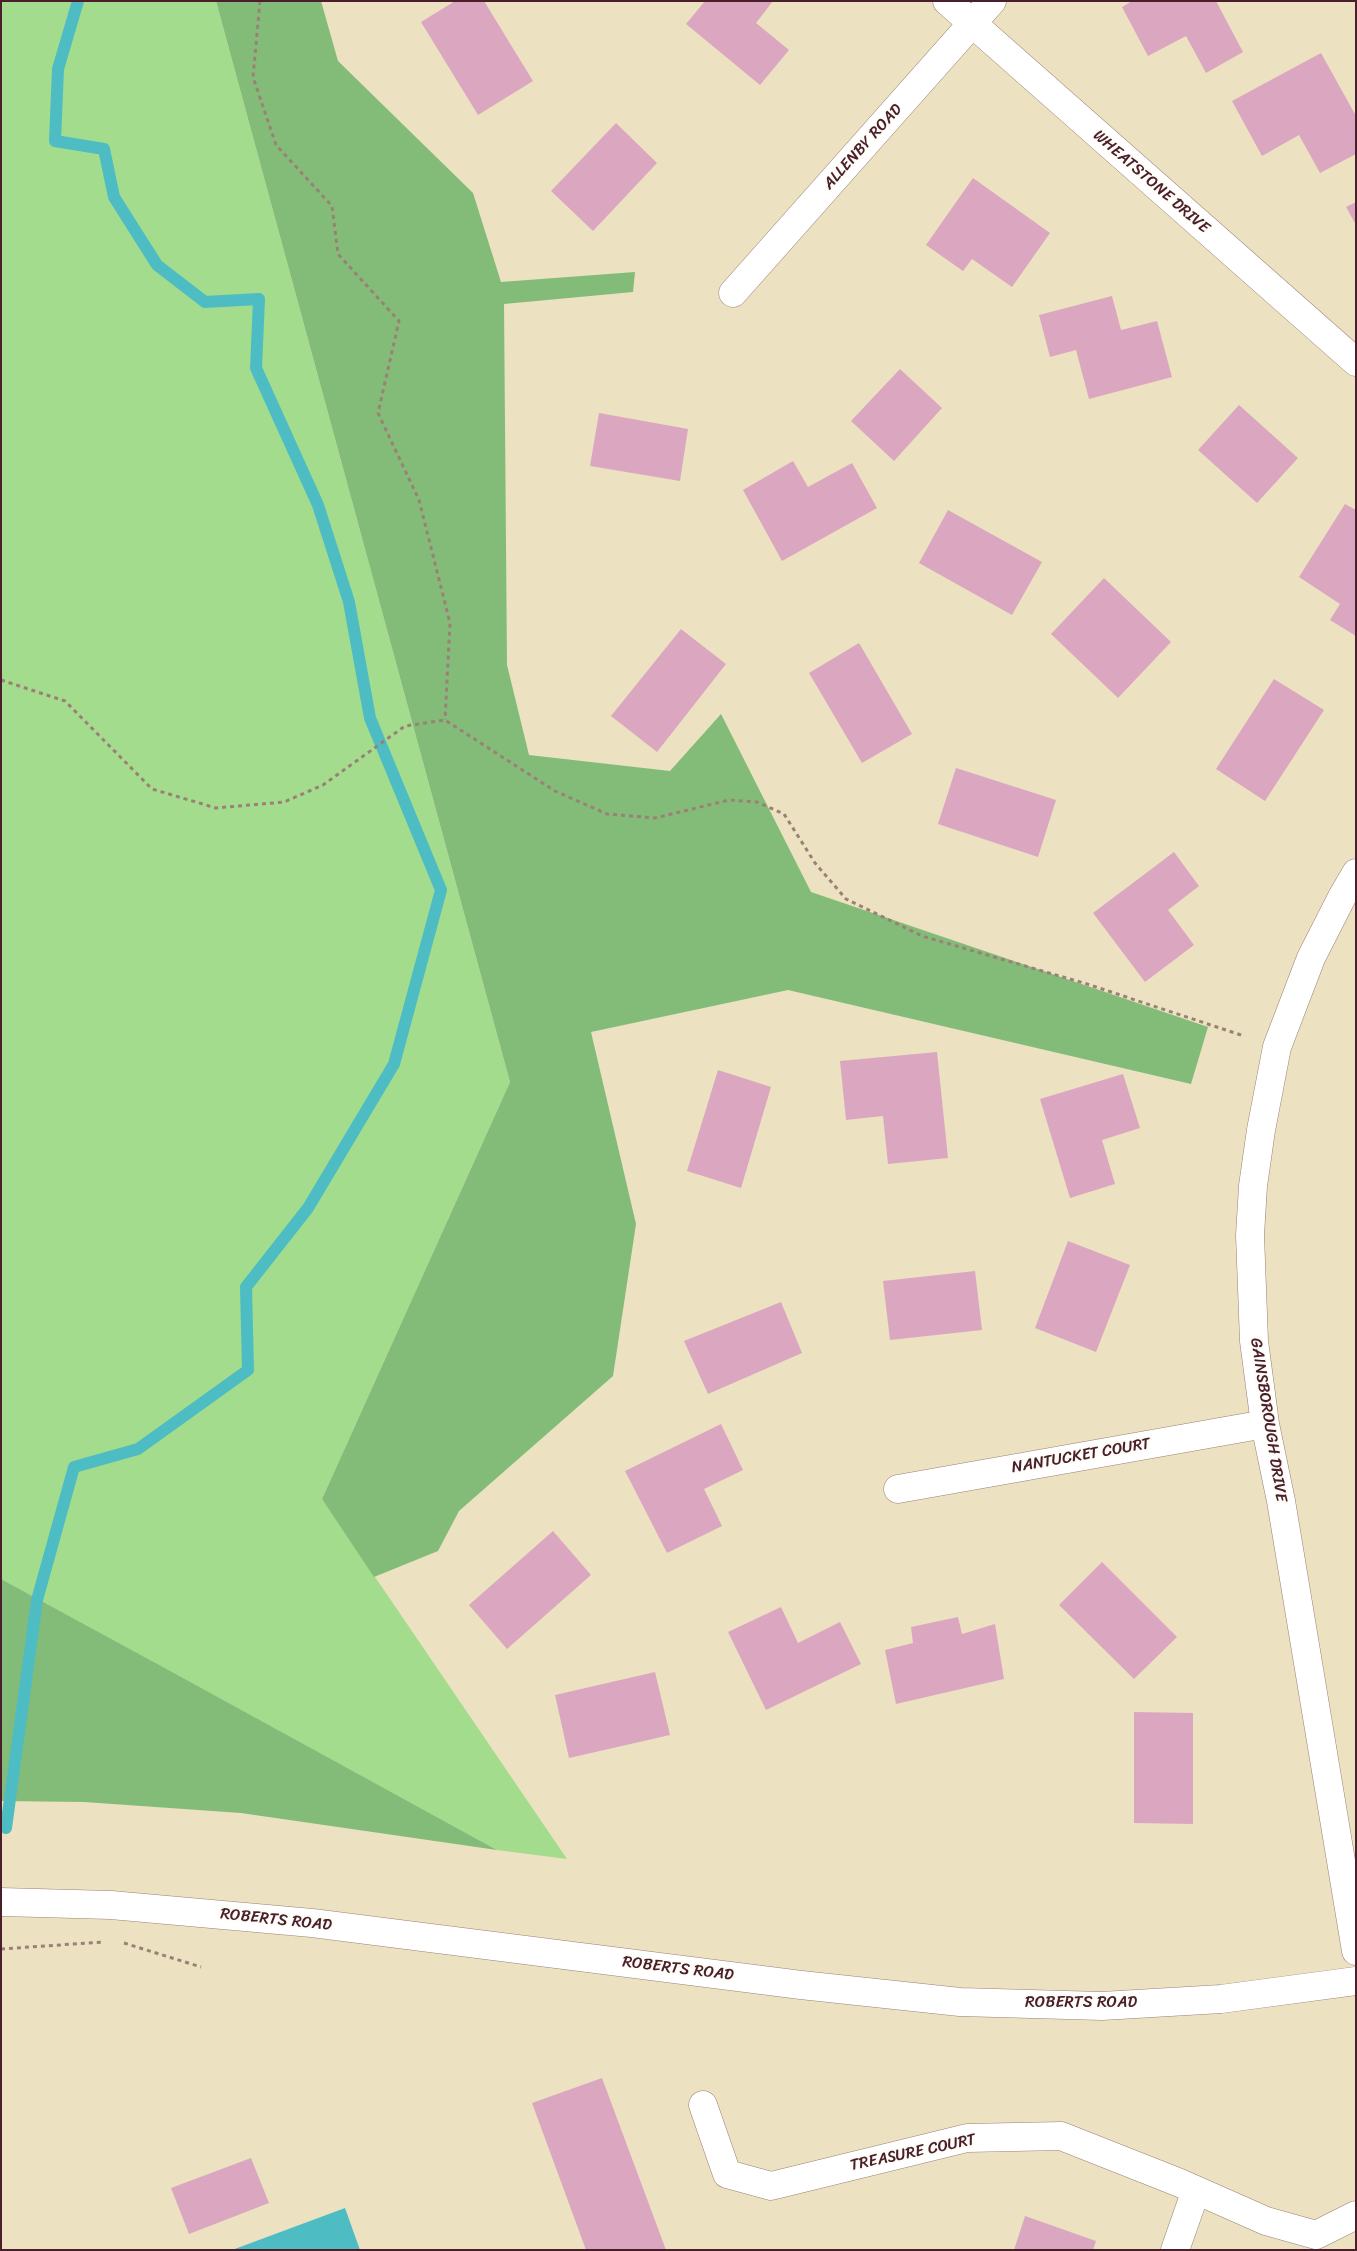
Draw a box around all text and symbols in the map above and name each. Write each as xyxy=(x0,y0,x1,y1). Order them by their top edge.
street label: ALLENBY ROAD xyxy=(820,100,906,194)
street label: WHEATSTONE DRIVE xyxy=(1089,126,1213,238)
street label: GAINSBOROUGH DRIVE xyxy=(1246,1337,1290,1503)
street label: NANTUCKET COURT xyxy=(1010,1434,1152,1478)
street label: ROBERTS ROAD xyxy=(219,1905,333,1935)
street label: ROBERTS ROAD xyxy=(621,1953,735,1985)
street label: ROBERTS ROAD xyxy=(1025,1993,1137,2013)
street label: TREASURE COURT xyxy=(849,2130,977,2176)

